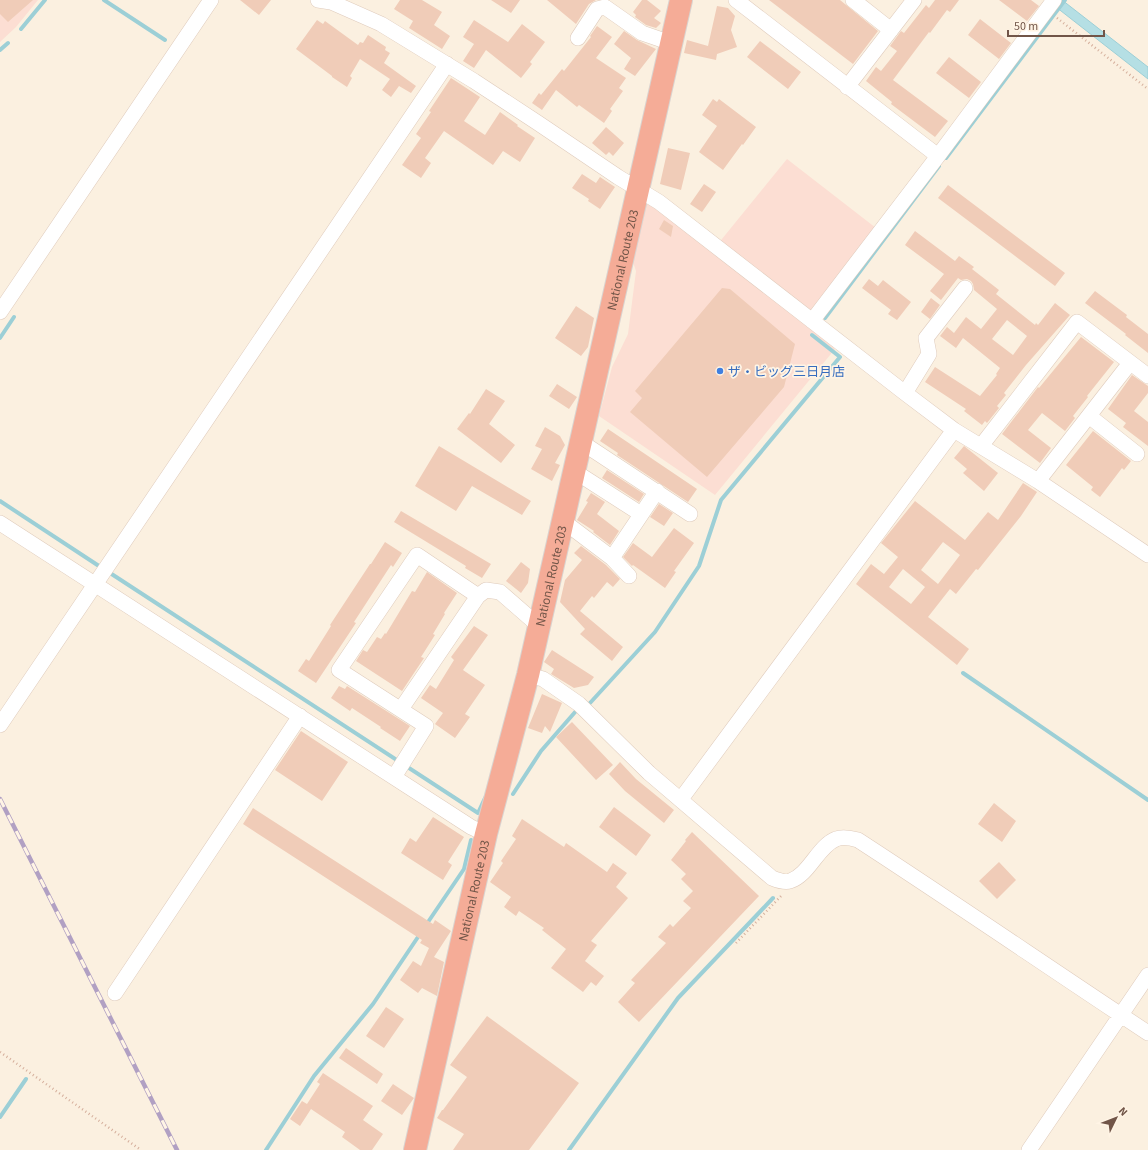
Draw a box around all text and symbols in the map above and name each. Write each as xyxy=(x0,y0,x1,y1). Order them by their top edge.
scale bar xyxy=(1008,12,1104,38)
text: 50 m xyxy=(1014,18,1038,35)
street label: National Route 203 xyxy=(603,208,643,312)
place label: ザ・ビッグ三日月店 xyxy=(728,363,845,381)
marker: ザ・ビッグ三日月店 xyxy=(715,366,725,376)
street label: National Route 203 xyxy=(531,524,572,628)
street label: National Route 203 xyxy=(454,838,494,943)
north arrow xyxy=(1096,1098,1136,1138)
text: N xyxy=(1115,1104,1131,1119)

